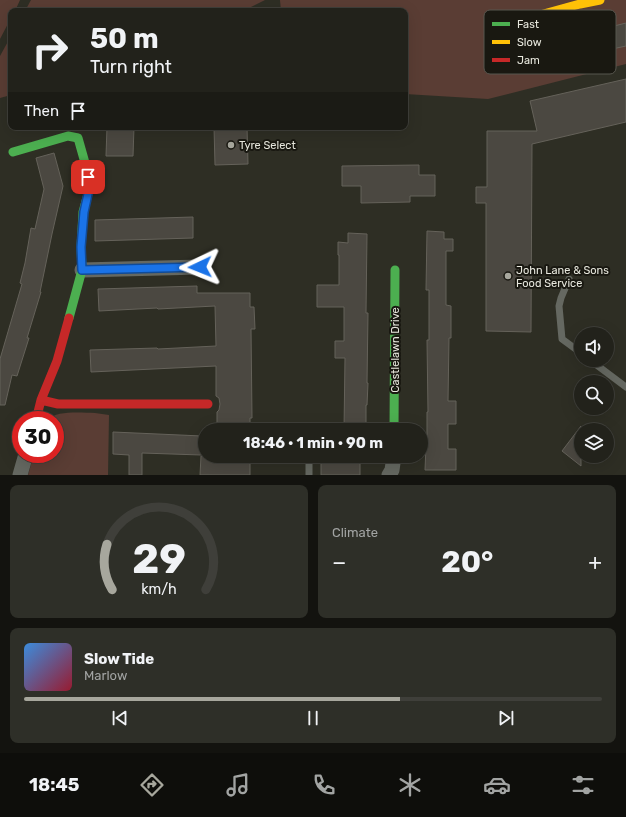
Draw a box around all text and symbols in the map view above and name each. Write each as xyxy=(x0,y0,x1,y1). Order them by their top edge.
legend xyxy=(484,10,616,74)
text: Fast xyxy=(517,18,540,31)
text: 50 m xyxy=(90,22,159,55)
icon: right xyxy=(24,24,76,76)
text: Slow xyxy=(517,36,542,49)
text: Jam xyxy=(517,54,540,67)
text: Turn right xyxy=(90,56,172,78)
icon: arrive xyxy=(67,100,89,122)
text: Then xyxy=(24,102,59,120)
place label: Tyre Select xyxy=(239,139,296,152)
marker: Tyre Select xyxy=(226,140,236,150)
pin xyxy=(71,160,105,194)
icon: arrive xyxy=(77,166,99,188)
position arrow xyxy=(179,246,221,288)
place label: John Lane & Sons Food Service xyxy=(516,264,609,290)
marker: John Lane & Sons Food Service xyxy=(503,271,513,281)
street label: Castlelawn Drive xyxy=(389,307,402,393)
map controls xyxy=(574,327,614,463)
button: sound xyxy=(574,327,614,367)
button: search xyxy=(574,375,614,415)
speed limit sign: 30 xyxy=(12,411,64,463)
button: layers xyxy=(574,423,614,463)
text: 18:46 · 1 min · 90 m xyxy=(243,434,383,452)
text: Climate xyxy=(332,525,378,540)
text: 29 xyxy=(132,533,186,582)
text: 20° xyxy=(441,544,493,580)
text: − xyxy=(332,549,346,576)
text: + xyxy=(588,549,602,576)
text: km/h xyxy=(141,580,177,597)
text: Slow Tide xyxy=(84,650,154,668)
text: Marlow xyxy=(84,668,127,683)
icon: previous xyxy=(109,707,131,729)
icon: pause xyxy=(302,707,324,729)
icon: next xyxy=(495,707,517,729)
icon: directions xyxy=(138,771,166,799)
icon: music xyxy=(224,771,252,799)
icon: phone xyxy=(310,771,338,799)
icon: climate xyxy=(396,771,424,799)
icon: car xyxy=(483,771,511,799)
icon: filters xyxy=(569,771,597,799)
text: 18:45 xyxy=(29,774,79,796)

